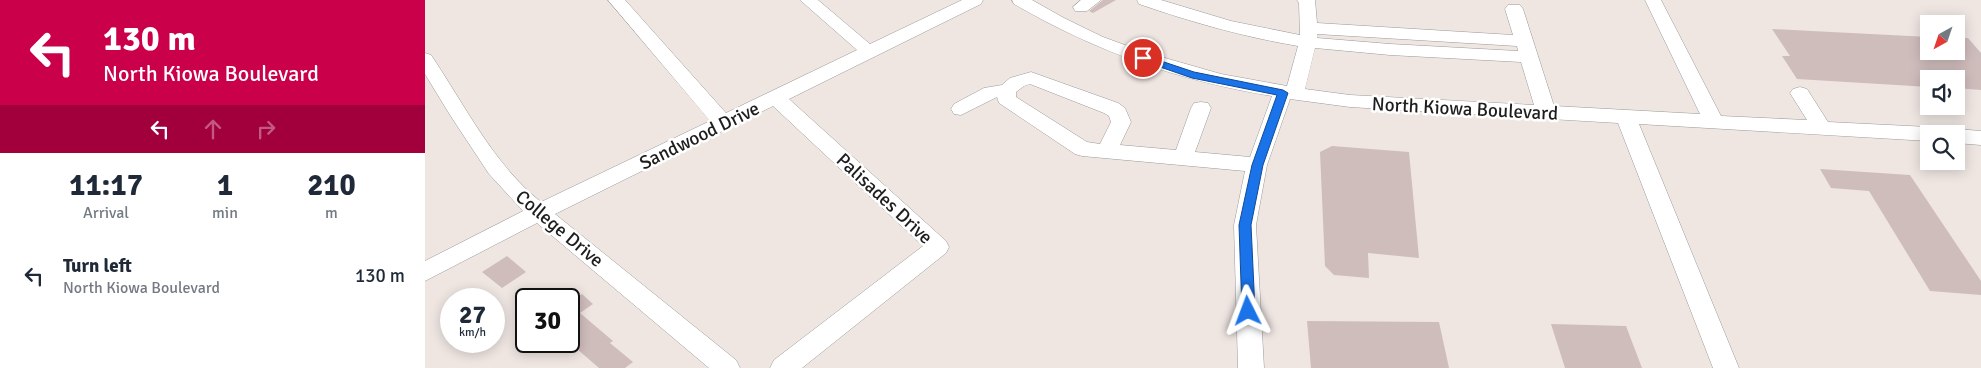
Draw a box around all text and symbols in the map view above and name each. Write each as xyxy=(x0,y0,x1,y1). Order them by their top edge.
north arrow xyxy=(1920,15,1965,60)
map controls xyxy=(1920,15,1965,170)
text: 130 m xyxy=(103,17,196,60)
icon: left xyxy=(20,20,85,85)
pin xyxy=(1122,37,1164,79)
icon: arrive xyxy=(1129,44,1157,72)
text: North Kiowa Boulevard xyxy=(103,60,319,87)
button: sound xyxy=(1920,70,1965,115)
street label: North Kiowa Boulevard xyxy=(1371,92,1559,126)
street label: Sandwood Drive xyxy=(635,96,763,175)
icon: left xyxy=(146,115,174,143)
icon: ahead xyxy=(199,115,227,143)
icon: right xyxy=(252,115,280,143)
button: search xyxy=(1920,125,1965,170)
street label: Palisades Drive xyxy=(831,148,938,249)
text: 11:17 xyxy=(69,167,143,204)
text: 1 xyxy=(217,167,233,204)
text: 210 xyxy=(307,167,356,204)
street label: College Drive xyxy=(510,185,608,273)
text: Arrival xyxy=(83,203,129,223)
text: min xyxy=(212,203,238,223)
text: m xyxy=(325,203,338,223)
text: Turn left xyxy=(63,254,132,278)
icon: left xyxy=(20,262,48,290)
text: 130 m xyxy=(355,264,405,288)
text: North Kiowa Boulevard xyxy=(63,278,220,298)
position arrow xyxy=(1221,284,1273,336)
speed limit sign: 30 xyxy=(515,288,580,353)
text: 27 xyxy=(459,299,486,330)
text: km/h xyxy=(459,325,486,340)

